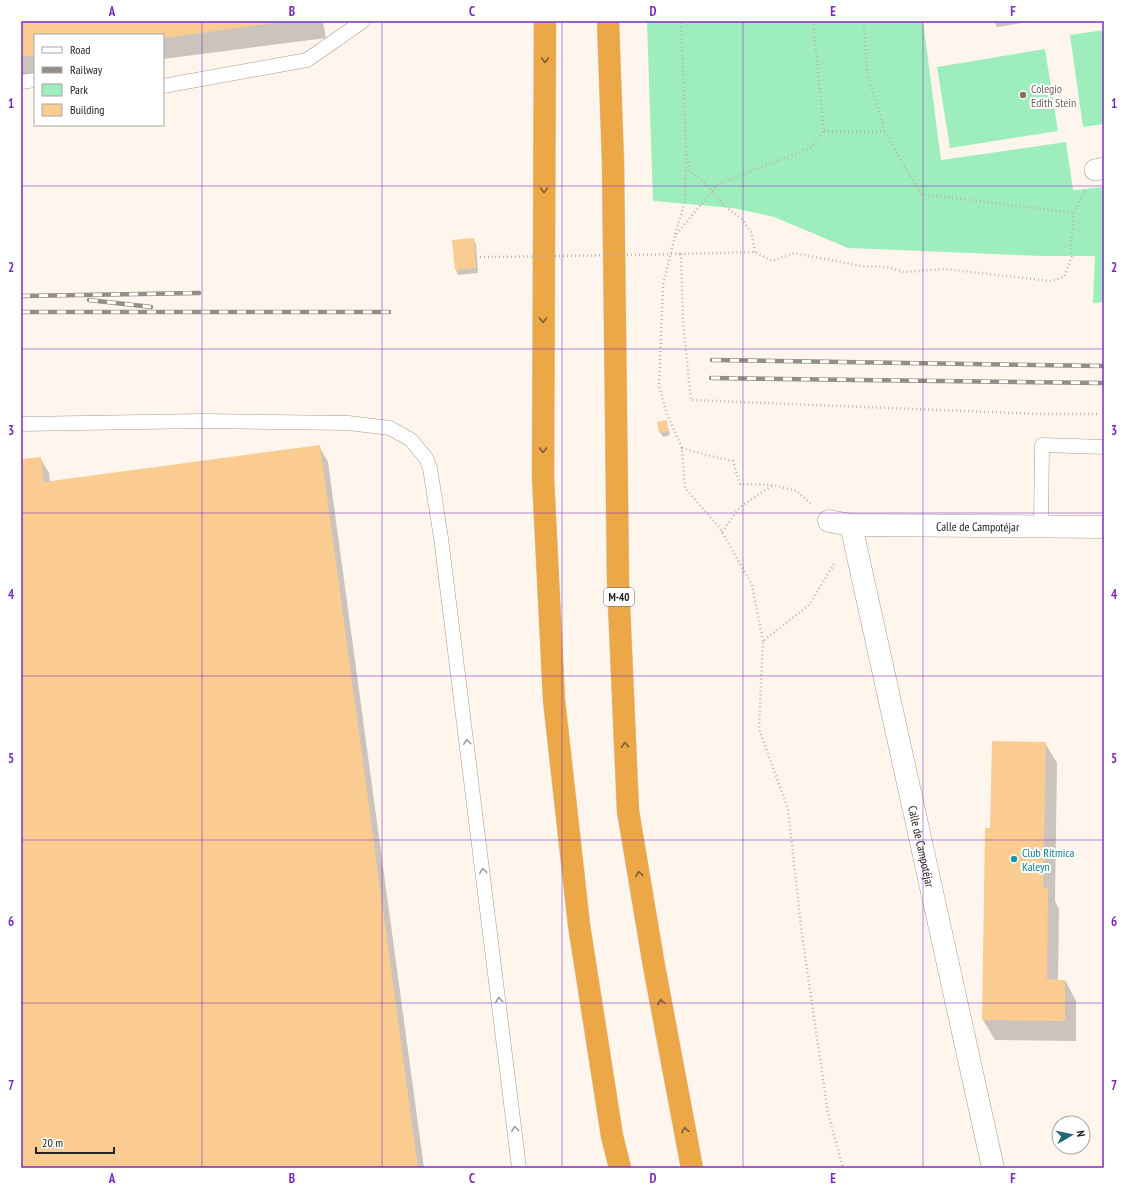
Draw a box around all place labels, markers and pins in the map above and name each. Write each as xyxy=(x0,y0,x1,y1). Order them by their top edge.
place label: Colegio Edith Stein xyxy=(1031,81,1076,110)
marker: Colegio Edith Stein xyxy=(1018,90,1028,100)
place label: Club Rítmica Kaleyn xyxy=(1022,845,1075,874)
marker: Club Rítmica Kaleyn xyxy=(1009,854,1019,864)

